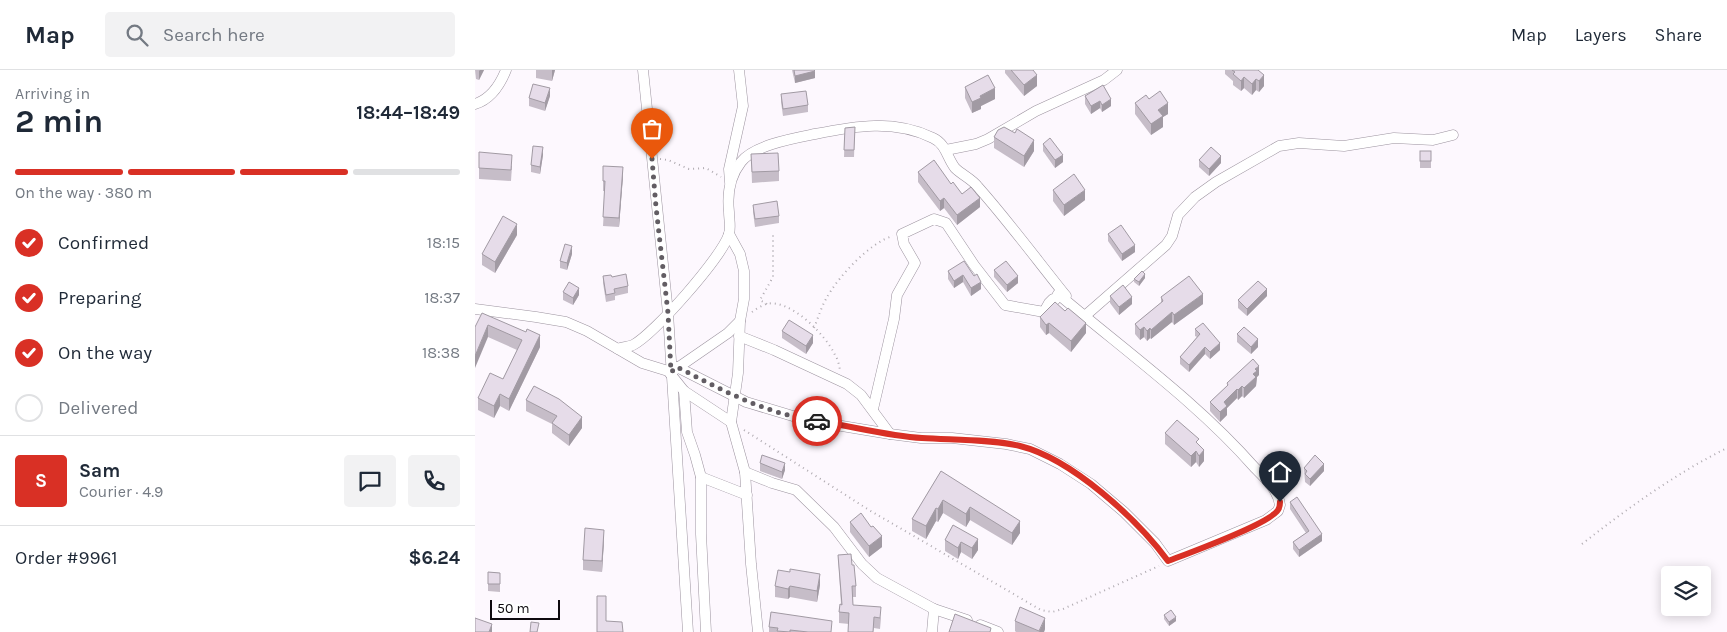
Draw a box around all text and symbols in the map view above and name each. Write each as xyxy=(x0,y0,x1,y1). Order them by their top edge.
search box xyxy=(105,12,455,57)
text: Map xyxy=(25,21,75,49)
icon: search xyxy=(123,21,151,49)
text: Search here xyxy=(163,24,265,46)
text: Map xyxy=(1511,24,1547,46)
text: Layers xyxy=(1575,24,1627,46)
text: Share xyxy=(1655,24,1702,46)
text: Arriving in xyxy=(15,84,90,103)
text: 18:44–18:49 xyxy=(356,102,460,124)
text: 2 min xyxy=(15,103,103,140)
pin xyxy=(631,108,673,159)
icon: bag xyxy=(638,115,666,143)
text: On the way · 380 m xyxy=(15,183,152,202)
icon: check xyxy=(15,229,43,257)
text: Confirmed xyxy=(58,232,149,254)
text: 18:15 xyxy=(427,233,460,252)
icon: check xyxy=(15,284,43,312)
text: Preparing xyxy=(58,287,141,309)
text: 18:37 xyxy=(424,288,460,307)
icon: check xyxy=(15,339,43,367)
text: On the way xyxy=(58,342,152,364)
text: 18:38 xyxy=(422,343,460,362)
courier xyxy=(792,396,842,446)
text: Delivered xyxy=(58,397,138,419)
icon: car xyxy=(803,407,831,435)
pin xyxy=(1259,451,1301,502)
button: chat xyxy=(344,455,396,507)
button: phone xyxy=(408,455,460,507)
icon: home xyxy=(1266,458,1294,486)
text: Sam xyxy=(79,460,120,482)
text: S xyxy=(35,470,47,492)
text: Courier · 4.9 xyxy=(79,482,163,501)
text: Order #9961 xyxy=(15,547,118,569)
text: $6.24 xyxy=(408,547,460,569)
map controls xyxy=(1661,566,1711,616)
button: layers xyxy=(1661,566,1711,616)
scale bar xyxy=(490,597,560,620)
text: 50 m xyxy=(497,600,530,617)

